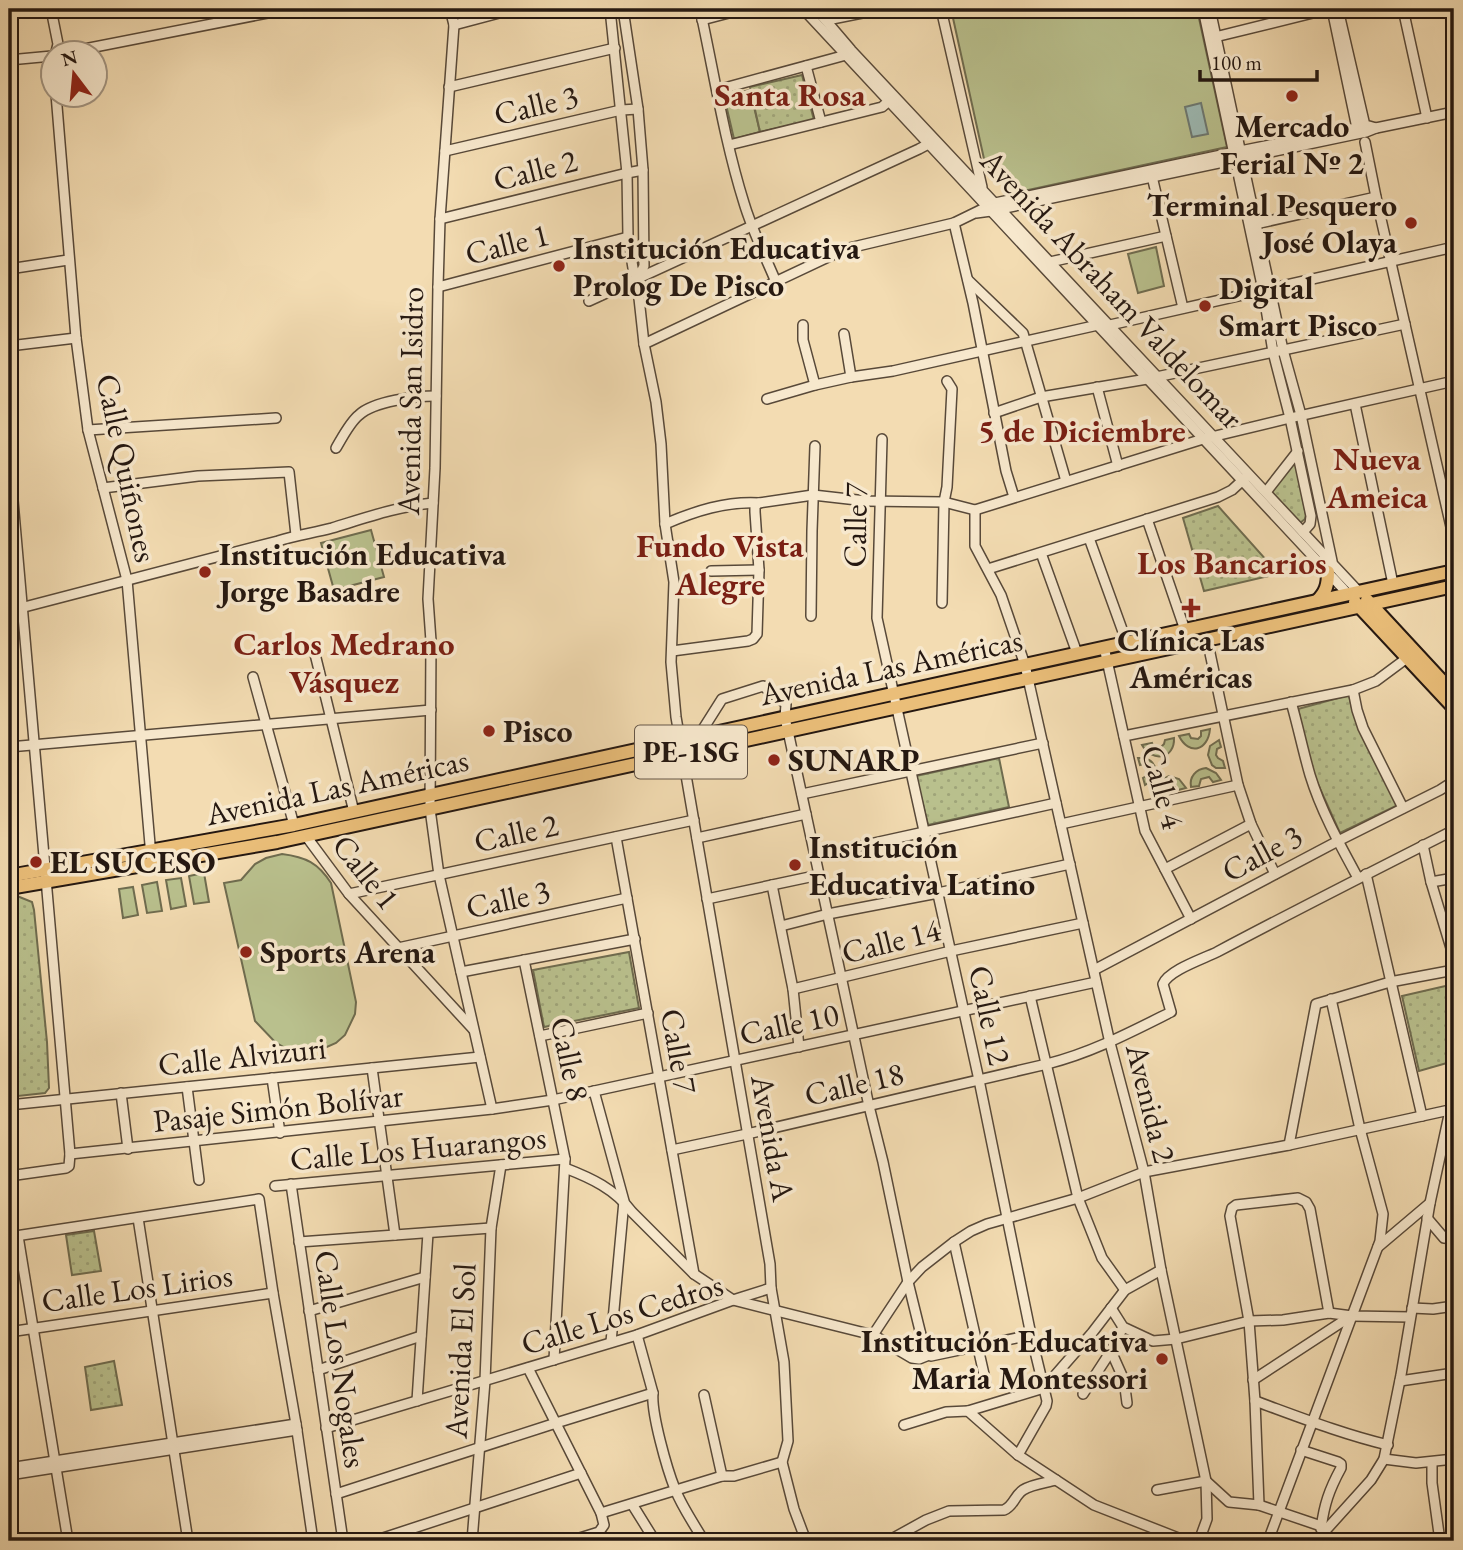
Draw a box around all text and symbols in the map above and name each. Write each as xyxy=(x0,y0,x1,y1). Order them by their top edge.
north arrow xyxy=(38,38,108,108)
scale bar xyxy=(1200,38,1318,82)
text: N xyxy=(59,44,81,72)
text: 100 m xyxy=(1211,49,1262,76)
district label: Santa Rosa xyxy=(714,73,866,116)
street label: Calle 3 xyxy=(490,75,582,135)
marker: Mercado Ferial Nº 2 xyxy=(1284,88,1300,104)
place label: Mercado Ferial Nº 2 xyxy=(1220,105,1364,184)
street label: Calle 2 xyxy=(489,139,582,201)
street label: Avenida Abraham Valdelomar xyxy=(971,140,1253,438)
place label: Terminal Pesquero José Olaya xyxy=(1147,184,1398,263)
street label: Calle 1 xyxy=(461,213,553,275)
marker: Terminal Pesquero José Olaya xyxy=(1403,215,1419,231)
place label: Institución Educativa Prolog De Pisco xyxy=(573,227,861,306)
marker: Institución Educativa Prolog De Pisco xyxy=(551,258,567,274)
place label: Digital Smart Pisco xyxy=(1219,267,1377,346)
street label: Avenida San Isidro xyxy=(387,286,433,517)
marker: Digital Smart Pisco xyxy=(1197,298,1213,314)
street label: Calle Quiñones xyxy=(87,370,167,566)
district label: 5 de Diciembre xyxy=(978,409,1186,452)
district label: Nueva Ameica xyxy=(1325,437,1428,518)
street label: Calle 7 xyxy=(833,481,877,568)
district label: Fundo Vista Alegre xyxy=(636,524,804,605)
place label: Institución Educativa Jorge Basadre xyxy=(216,533,507,612)
district label: Los Bancarios xyxy=(1137,541,1327,584)
marker: Institución Educativa Jorge Basadre xyxy=(197,564,213,580)
marker: Clínica Las Américas xyxy=(1181,598,1201,618)
street label: Avenida Las Américas xyxy=(755,619,1026,716)
place label: Clínica Las Américas xyxy=(1117,619,1265,698)
district label: Carlos Medrano Vásquez xyxy=(233,622,455,703)
place label: Pisco xyxy=(503,710,573,752)
marker: Pisco xyxy=(481,723,497,739)
road number: PE-1SG xyxy=(635,726,747,778)
street label: Avenida Las Américas xyxy=(201,739,472,836)
place label: SUNARP xyxy=(788,739,920,781)
street label: Calle 4 xyxy=(1132,740,1194,834)
marker: SUNARP xyxy=(766,752,782,768)
street label: Calle 2 xyxy=(470,803,563,862)
street label: Calle 3 xyxy=(1215,814,1309,892)
street label: Calle 1 xyxy=(323,826,409,918)
place label: Institución Educativa Latino xyxy=(809,826,1035,905)
place label: EL SUCESO xyxy=(50,841,216,883)
marker: EL SUCESO xyxy=(28,854,44,870)
marker: Institución Educativa Latino xyxy=(787,857,803,873)
street label: Calle 3 xyxy=(462,870,554,928)
street label: Calle 14 xyxy=(837,908,945,974)
place label: Sports Arena xyxy=(260,931,436,973)
marker: Sports Arena xyxy=(238,944,254,960)
street label: Calle 12 xyxy=(959,962,1021,1069)
street label: Calle 10 xyxy=(736,993,842,1055)
street label: Calle 7 xyxy=(651,1005,707,1097)
street label: Calle 8 xyxy=(541,1013,599,1105)
street label: Calle Alvizuri xyxy=(156,1026,328,1086)
street label: Avenida 2 xyxy=(1116,1038,1186,1167)
street label: Calle 18 xyxy=(800,1052,908,1116)
street label: Avenida A xyxy=(741,1070,805,1205)
street label: Pasaje Simón Bolívar xyxy=(151,1074,405,1142)
street label: Calle Los Huarangos xyxy=(288,1116,548,1180)
street label: Calle Los Nogales xyxy=(305,1247,377,1471)
street label: Calle Los Lirios xyxy=(39,1254,235,1322)
street label: Avenida El Sol xyxy=(434,1262,486,1441)
street label: Calle Los Cedros xyxy=(516,1263,728,1365)
place label: Institución Educativa Maria Montessori xyxy=(861,1320,1149,1399)
marker: Institución Educativa Maria Montessori xyxy=(1154,1351,1170,1367)

